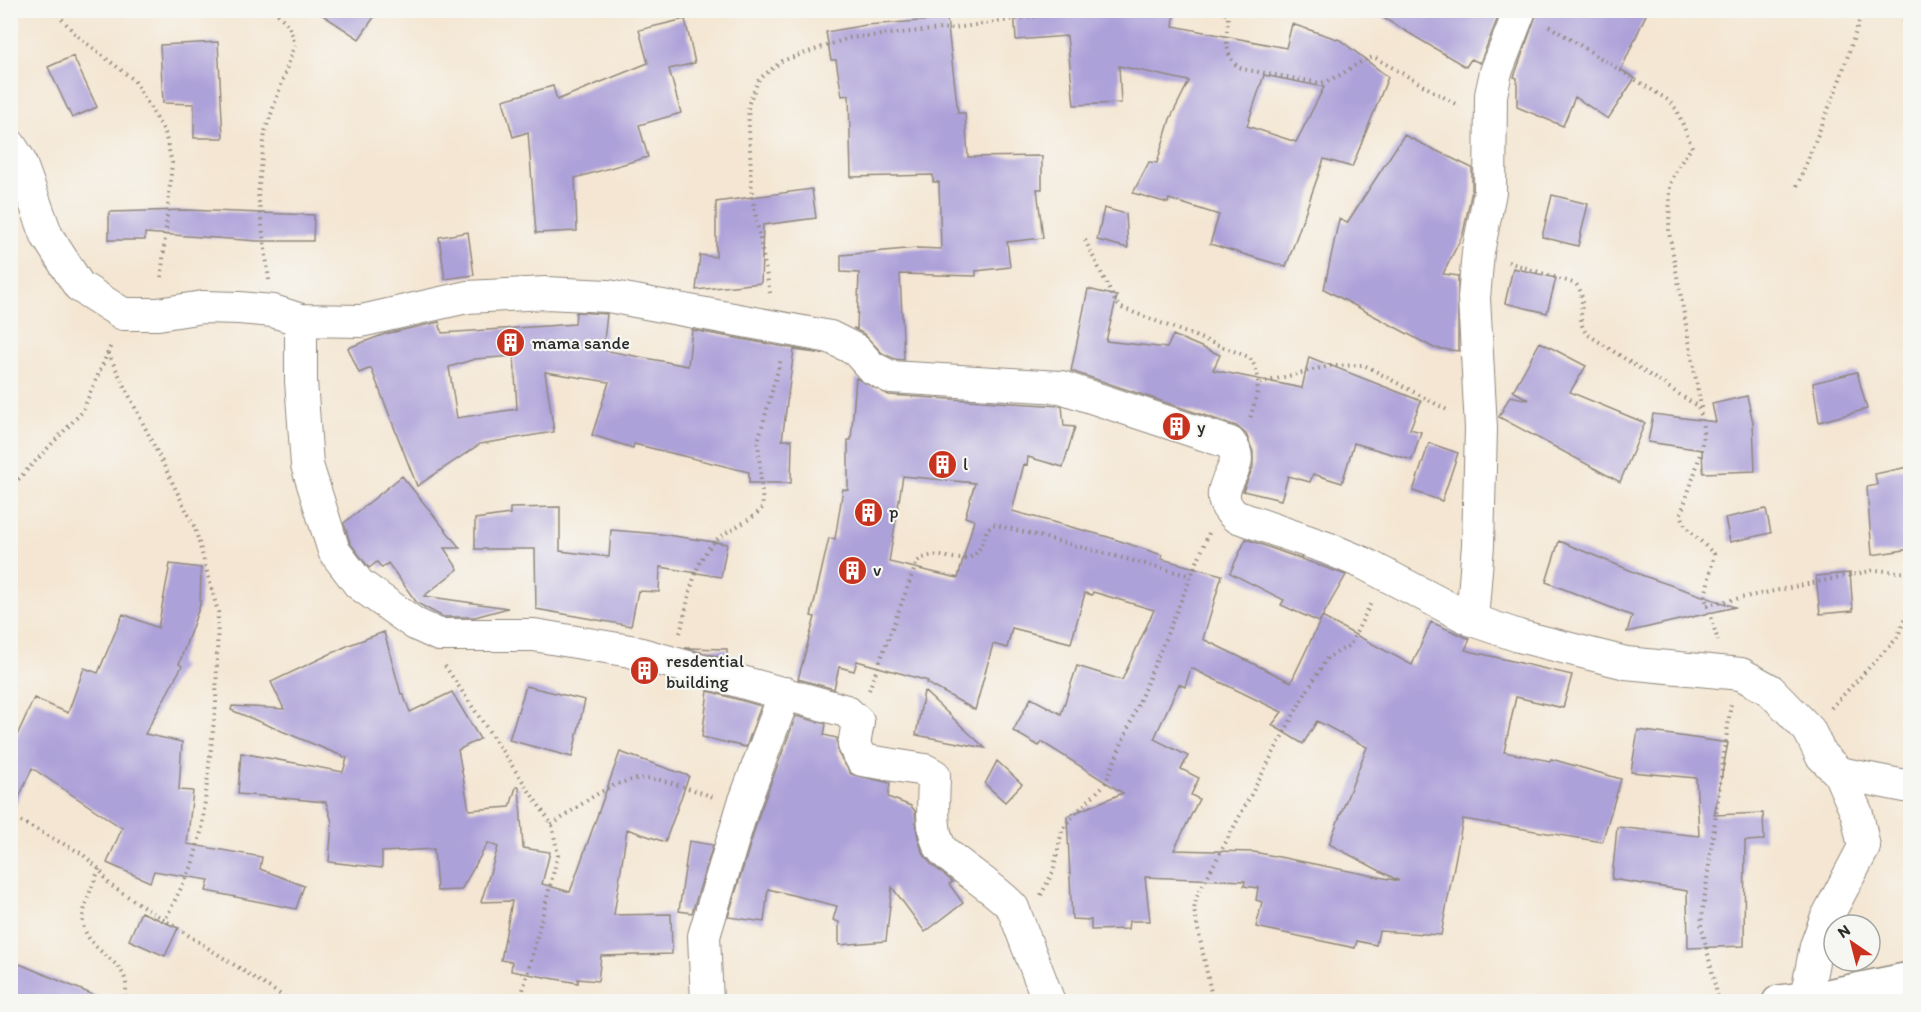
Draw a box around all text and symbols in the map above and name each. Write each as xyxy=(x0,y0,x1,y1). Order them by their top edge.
building icon: mama sande xyxy=(495,327,527,359)
place label: mama sande xyxy=(532,332,630,354)
building icon: y xyxy=(1160,411,1192,443)
place label: y xyxy=(1197,416,1206,438)
building icon: l xyxy=(926,448,958,480)
place label: l xyxy=(963,453,968,475)
building icon: p xyxy=(852,496,884,528)
place label: p xyxy=(889,501,899,523)
building icon: v xyxy=(836,554,868,586)
place label: v xyxy=(873,559,882,581)
place label: resdential building xyxy=(666,650,744,693)
building icon: resdential building xyxy=(629,655,661,687)
north arrow xyxy=(1822,913,1882,973)
text: N xyxy=(1834,920,1854,942)

